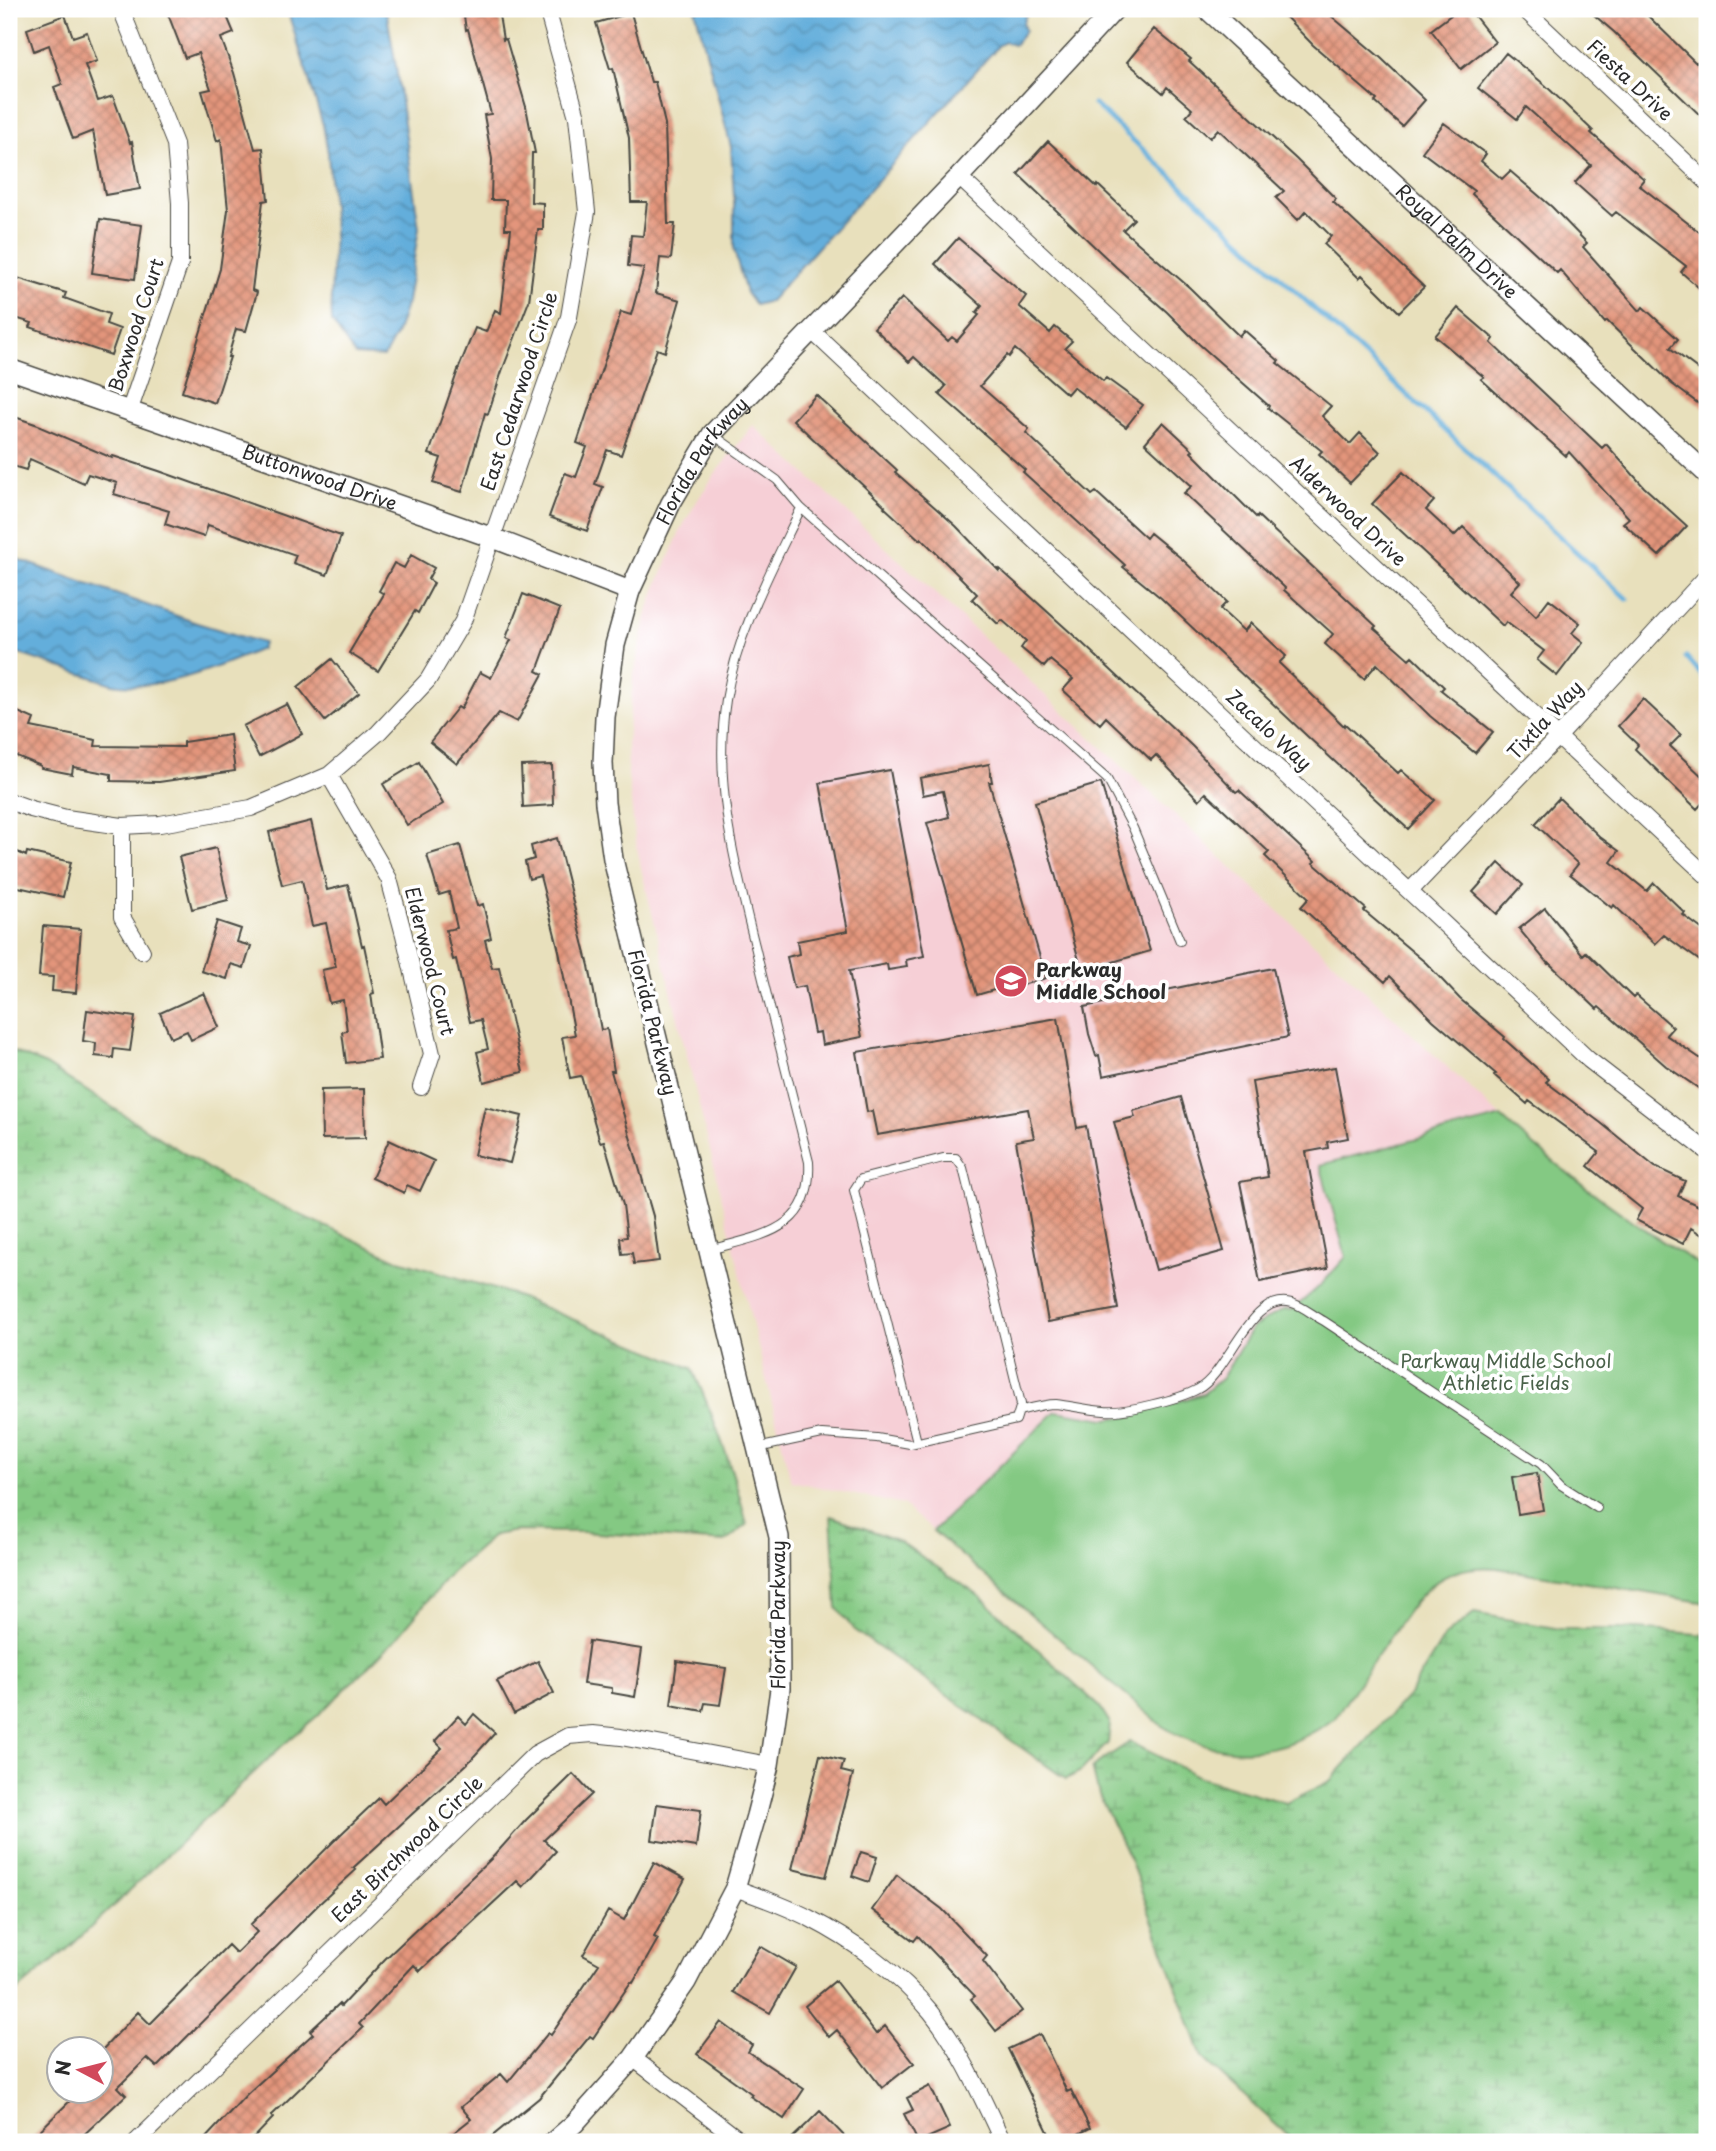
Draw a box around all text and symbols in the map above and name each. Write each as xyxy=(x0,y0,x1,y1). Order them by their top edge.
street label: Fiesta Drive xyxy=(1581,32,1680,127)
street label: Royal Palm Drive xyxy=(1390,177,1525,304)
street label: Boxwood Court xyxy=(100,254,170,395)
street label: East Cedarwood Circle xyxy=(473,287,564,494)
street label: Florida Parkway xyxy=(648,390,754,529)
street label: Buttonwood Drive xyxy=(239,437,401,517)
street label: Alderwood Drive xyxy=(1284,449,1413,572)
street label: Tixtla Way xyxy=(1500,673,1589,765)
street label: Zacalo Way xyxy=(1221,682,1319,776)
street label: Elderwood Court xyxy=(399,884,463,1038)
street label: Florida Parkway xyxy=(622,946,686,1098)
place label: Parkway Middle School xyxy=(1036,955,1166,1005)
school or university icon: Parkway Middle School xyxy=(992,962,1030,1000)
park label: Parkway Middle School Athletic Fields xyxy=(1400,1346,1612,1396)
street label: Florida Parkway xyxy=(763,1540,791,1690)
street label: East Birchwood Circle xyxy=(324,1768,488,1928)
north arrow xyxy=(46,2036,116,2106)
text: N xyxy=(47,2059,77,2077)

